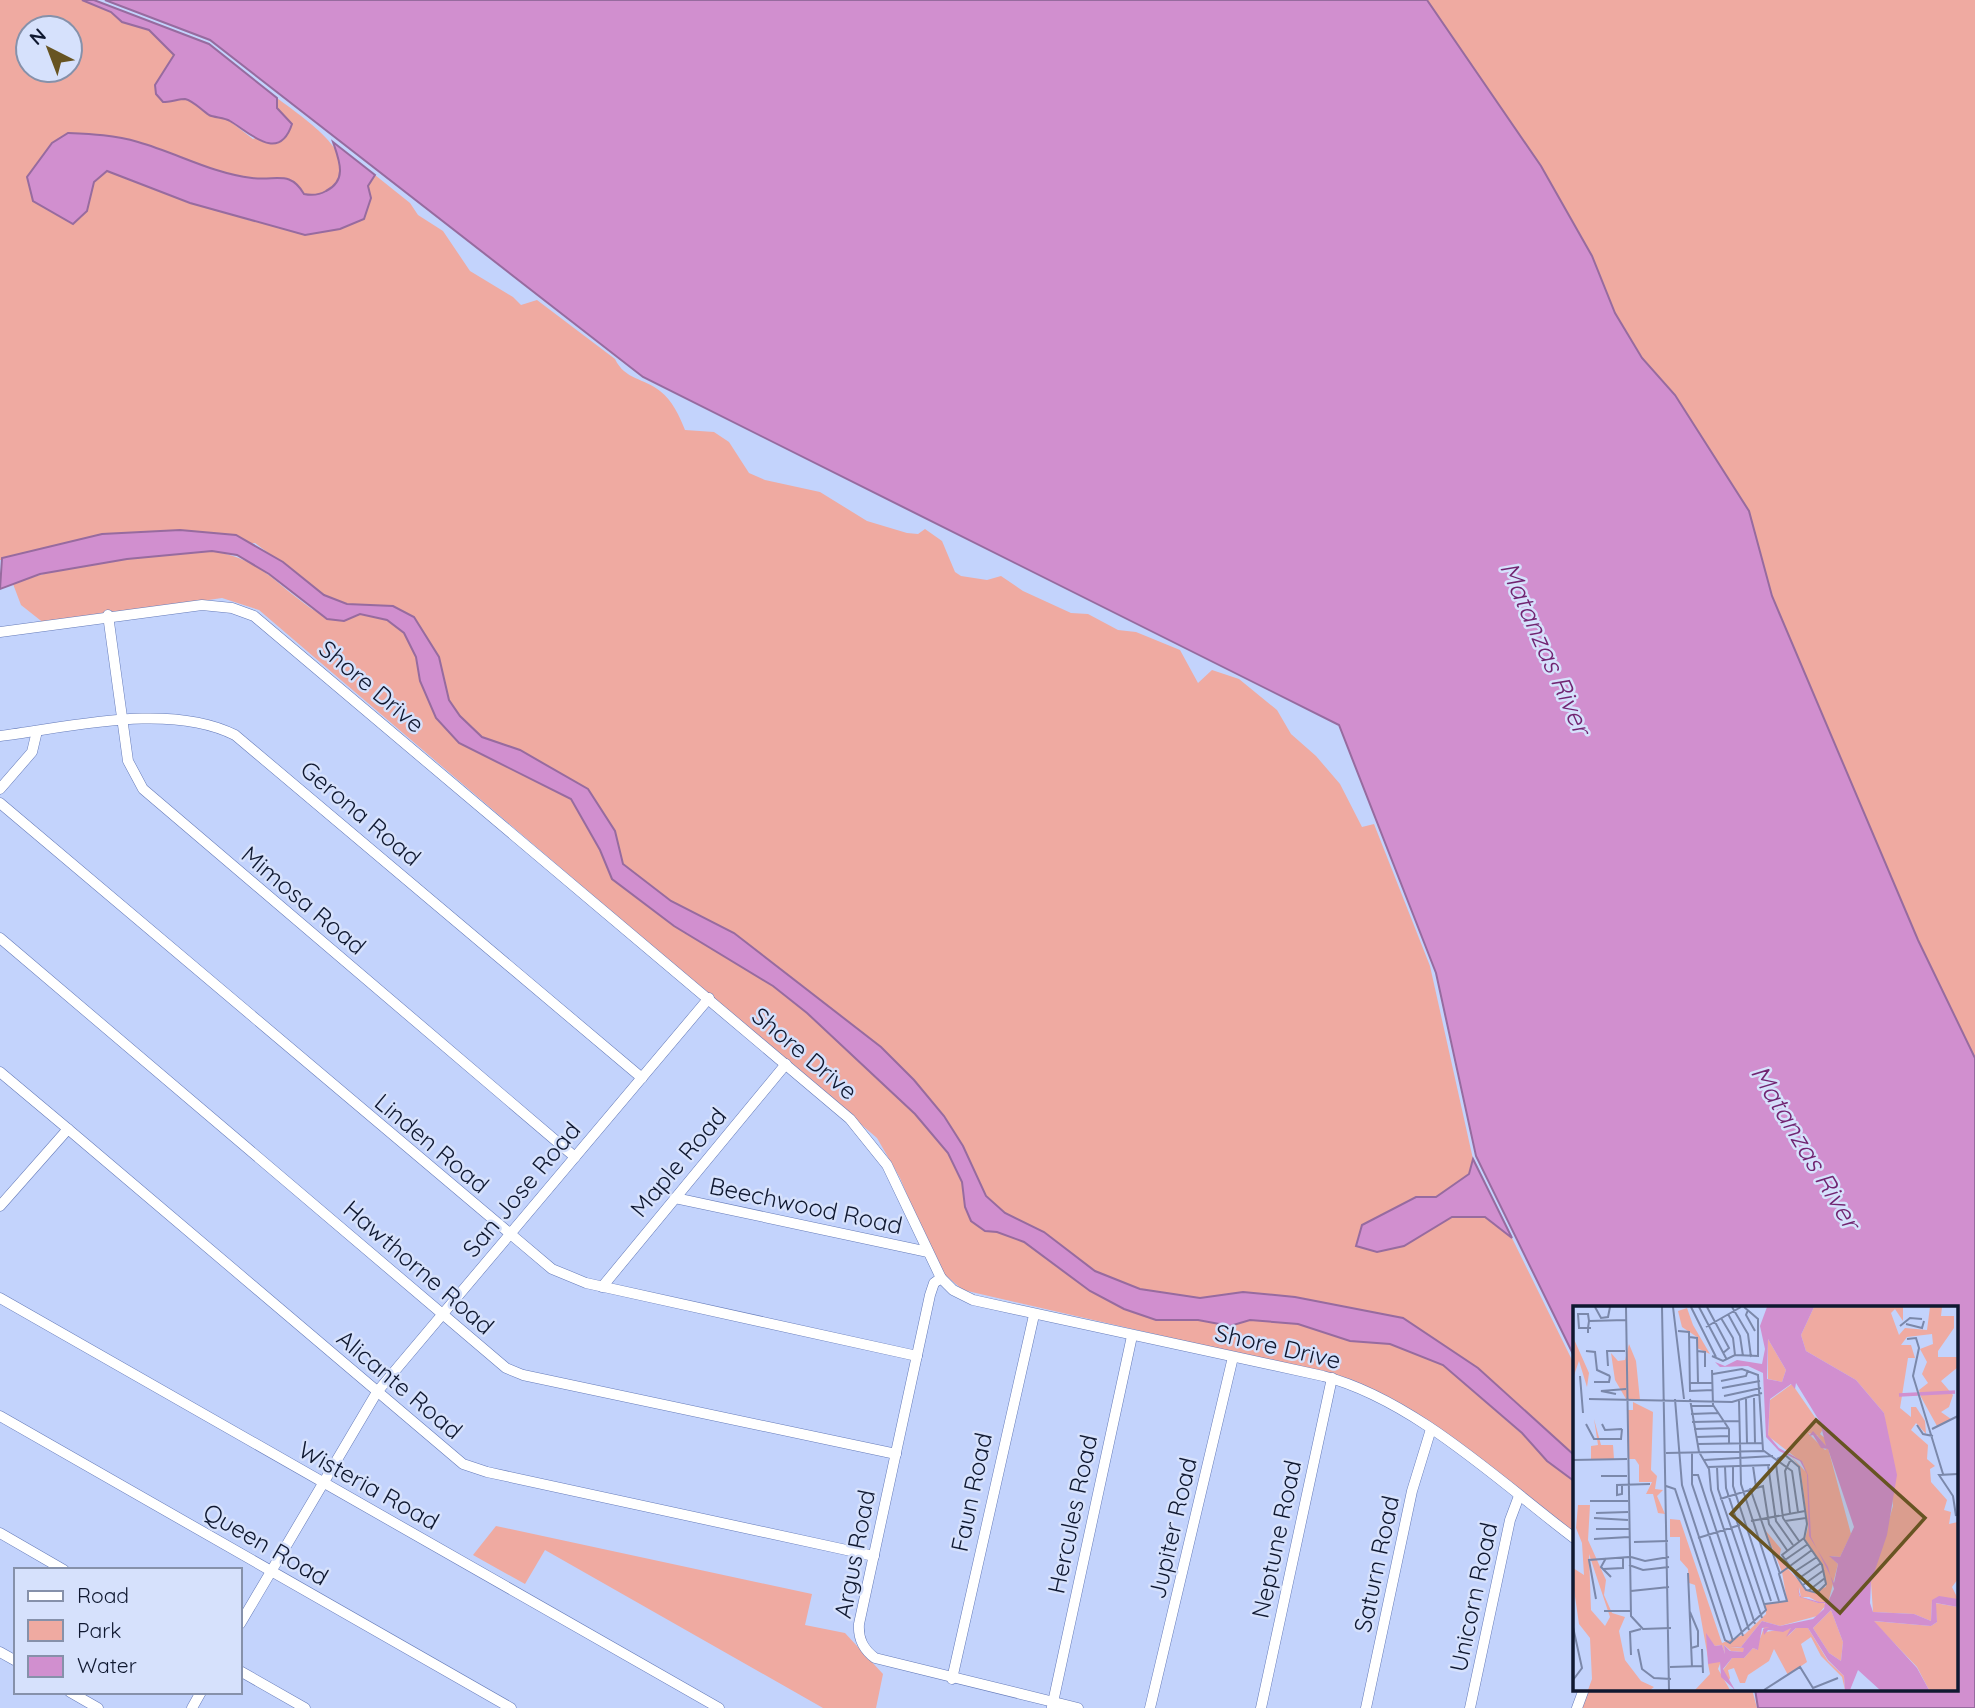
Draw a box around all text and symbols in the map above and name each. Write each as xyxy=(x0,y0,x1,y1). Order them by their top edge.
north arrow xyxy=(14,14,84,84)
text: N xyxy=(24,23,51,50)
water label: Matanzas River xyxy=(1493,556,1600,742)
street label: Shore Drive xyxy=(313,633,431,739)
street label: Gerona Road xyxy=(295,754,427,872)
street label: Mimosa Road xyxy=(236,839,372,961)
street label: Shore Drive xyxy=(746,1000,864,1106)
water label: Matanzas River xyxy=(1744,1059,1869,1238)
street label: Linden Road xyxy=(369,1087,495,1199)
street label: Maple Road xyxy=(623,1101,733,1223)
street label: San Jose Road xyxy=(456,1115,586,1263)
street label: Beechwood Road xyxy=(707,1170,905,1240)
street label: Hawthorne Road xyxy=(337,1193,501,1341)
inset map xyxy=(1573,1306,1958,1690)
street label: Shore Drive xyxy=(1212,1317,1344,1375)
street label: Alicante Road xyxy=(331,1323,469,1445)
street label: Faun Road xyxy=(944,1430,998,1554)
street label: Hercules Road xyxy=(1041,1432,1103,1596)
street label: Wisteria Road xyxy=(293,1434,445,1536)
street label: Jupiter Road xyxy=(1141,1454,1203,1602)
street label: Neptune Road xyxy=(1245,1457,1307,1621)
street label: Argus Road xyxy=(827,1487,881,1621)
street label: Saturn Road xyxy=(1347,1493,1405,1635)
street label: Queen Road xyxy=(198,1496,334,1592)
street label: Unicorn Road xyxy=(1442,1519,1504,1675)
legend xyxy=(14,1568,242,1694)
text: Road xyxy=(77,1582,129,1608)
text: Park xyxy=(77,1617,121,1643)
text: Water xyxy=(77,1652,137,1678)

